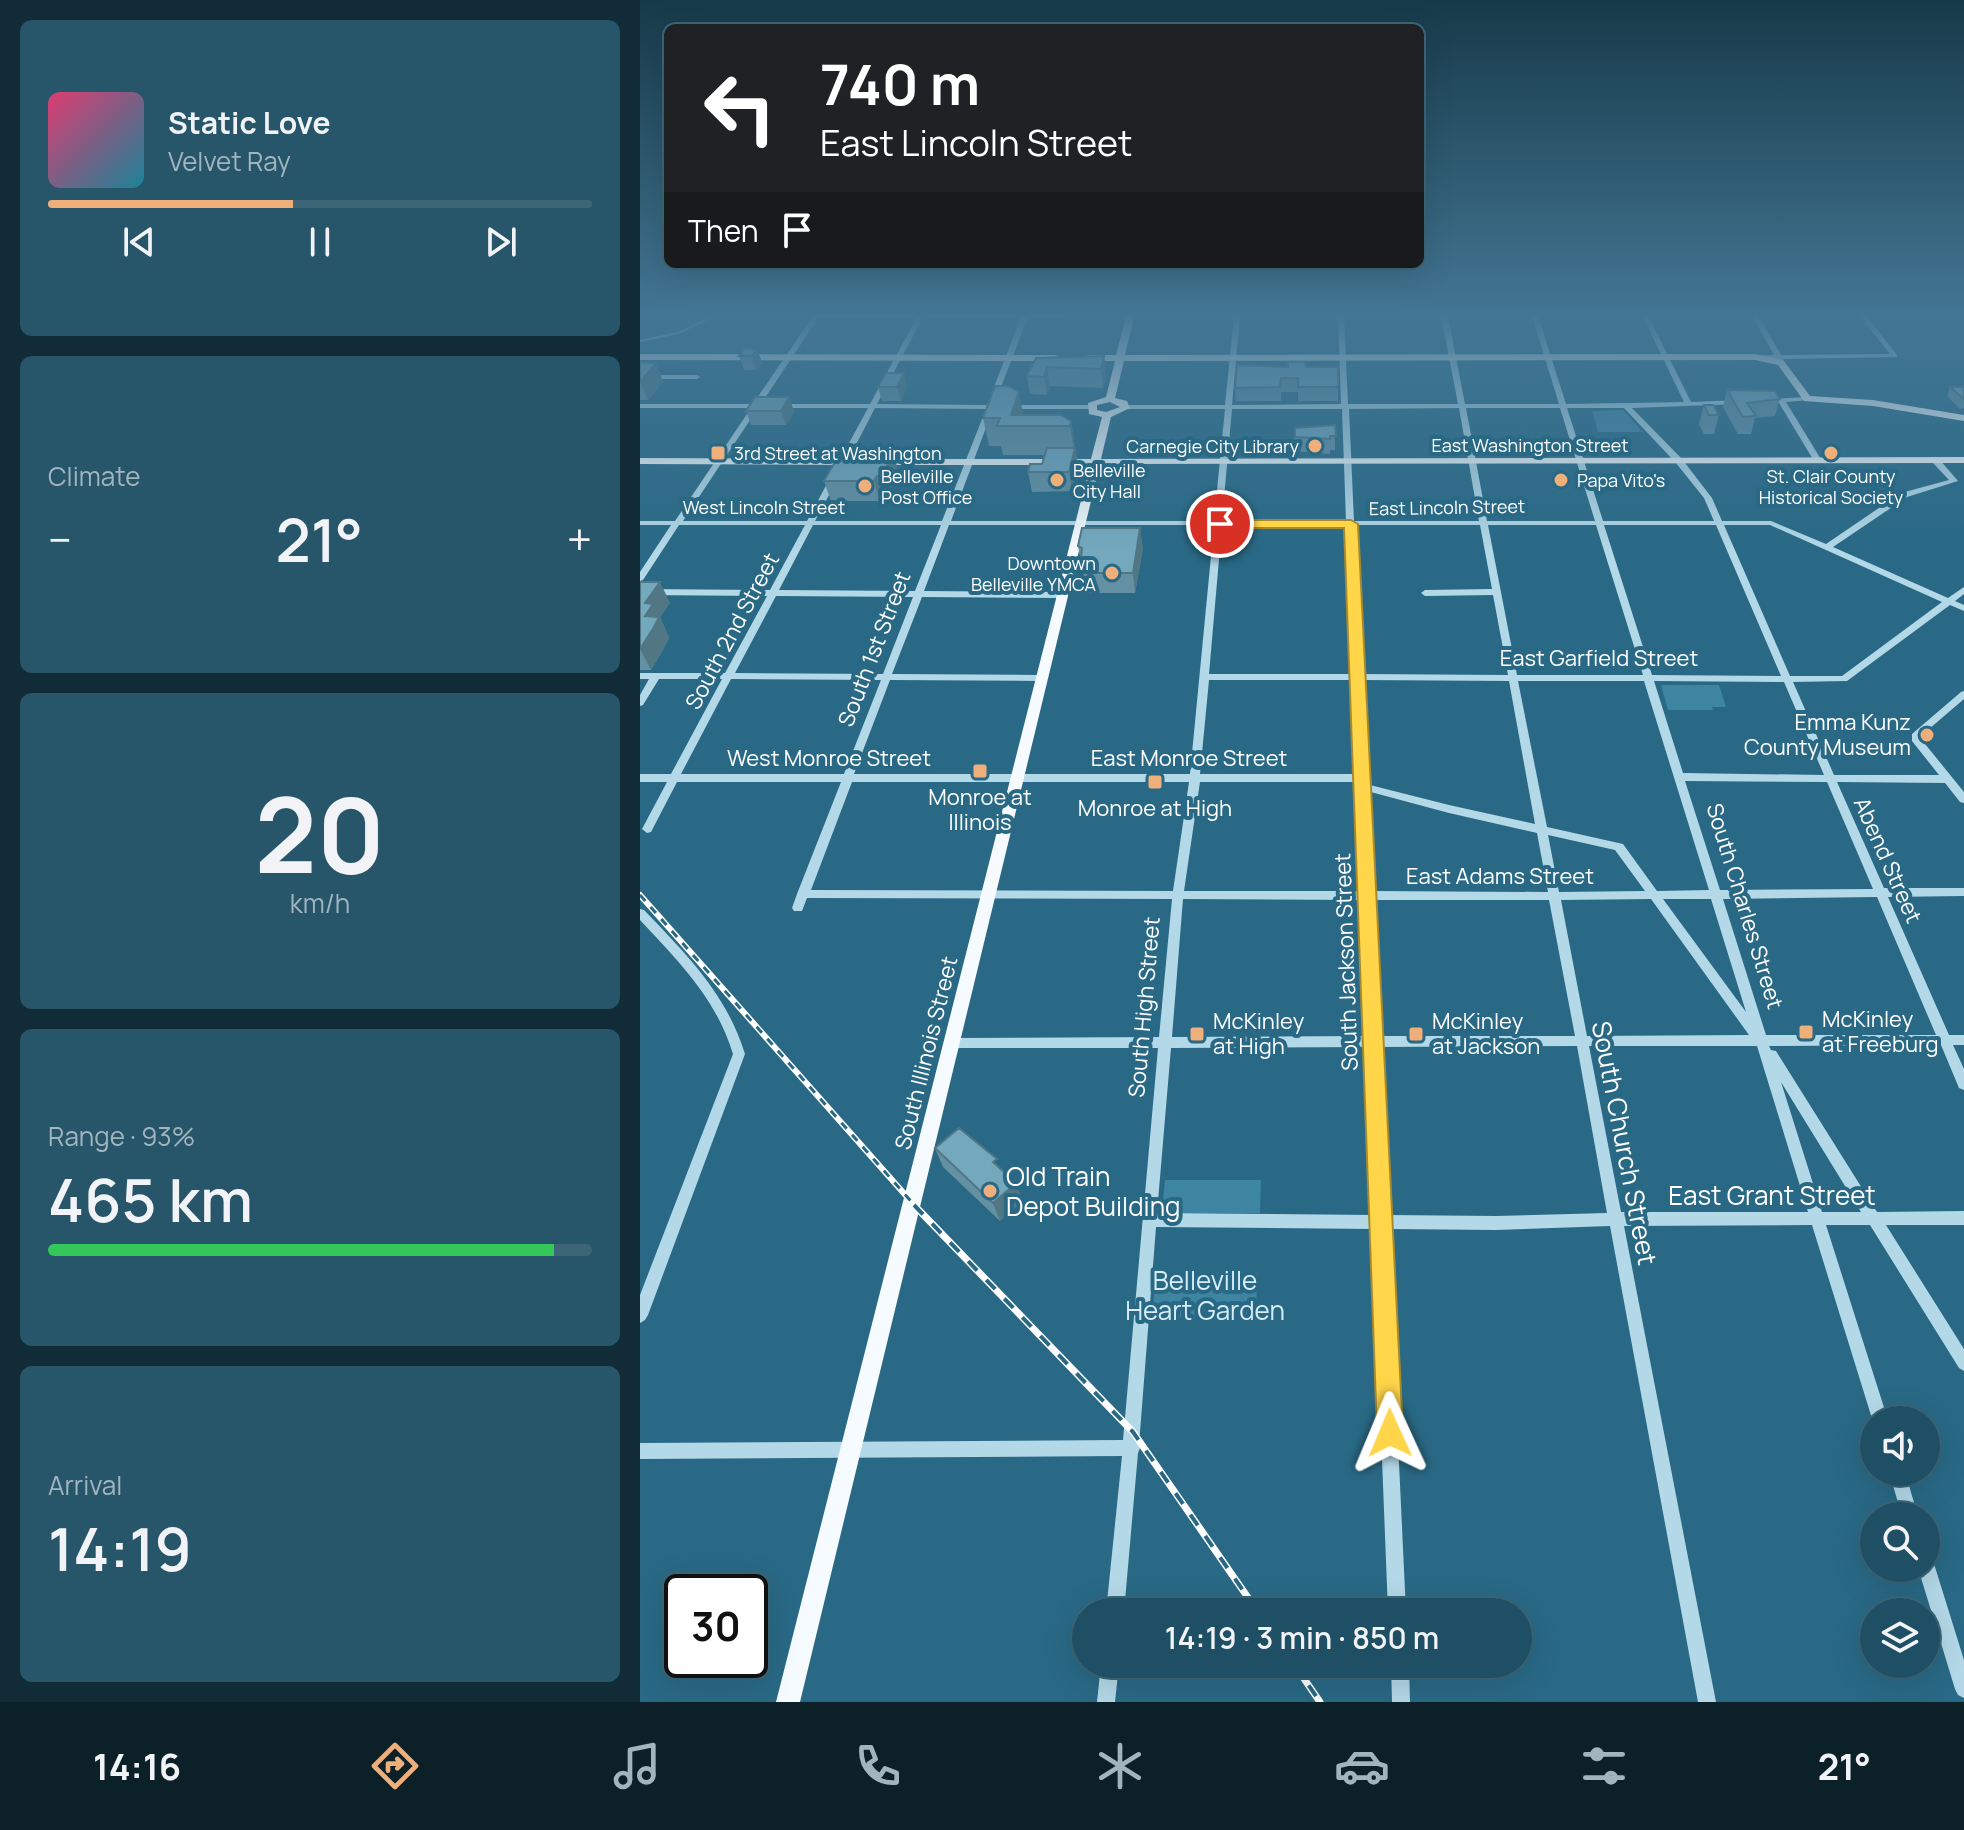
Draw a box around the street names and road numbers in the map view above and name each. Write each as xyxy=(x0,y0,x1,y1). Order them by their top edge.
street label: East Washington Street xyxy=(1432,433,1628,457)
street label: East Lincoln Street xyxy=(1369,494,1525,520)
street label: West Lincoln Street xyxy=(683,495,845,519)
street label: South 2nd Street xyxy=(678,547,786,715)
street label: South 1st Street xyxy=(831,567,917,731)
street label: East Garfield Street xyxy=(1500,643,1698,673)
street label: West Monroe Street xyxy=(727,743,931,773)
street label: East Monroe Street xyxy=(1091,743,1288,773)
street label: Abend Street xyxy=(1847,792,1929,928)
street label: South Charles Street xyxy=(1699,800,1791,1013)
street label: South Jackson Street xyxy=(1327,852,1365,1071)
street label: East Adams Street xyxy=(1406,861,1594,891)
street label: South High Street xyxy=(1121,915,1167,1099)
street label: South Illinois Street xyxy=(887,953,965,1153)
street label: South Church Street xyxy=(1584,1018,1666,1268)
street label: East Grant Street xyxy=(1668,1177,1876,1213)

